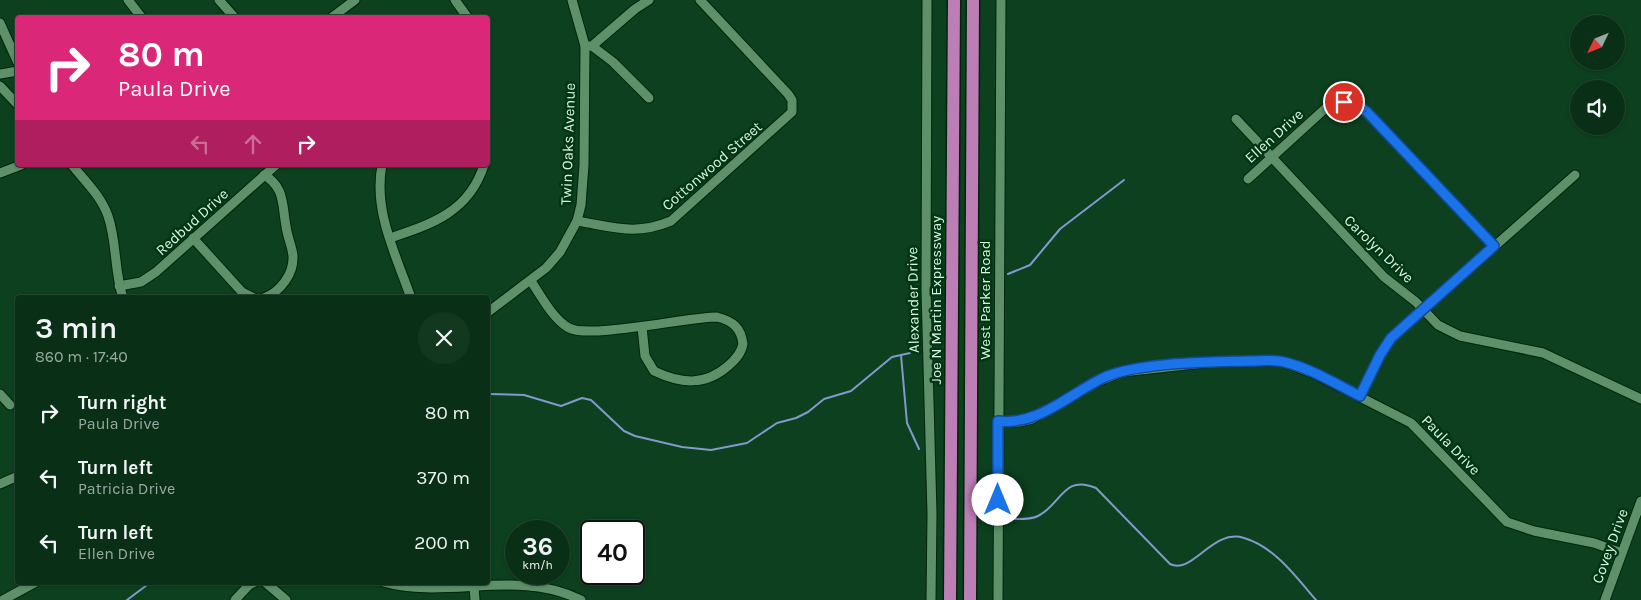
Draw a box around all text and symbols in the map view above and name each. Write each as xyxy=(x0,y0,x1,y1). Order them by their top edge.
north arrow xyxy=(1570,15,1625,70)
map controls xyxy=(1570,15,1625,135)
text: 80 m xyxy=(118,34,205,75)
icon: right xyxy=(35,35,100,100)
text: Paula Drive xyxy=(118,76,231,102)
button: sound xyxy=(1570,80,1625,135)
pin xyxy=(1323,81,1365,123)
street label: Twin Oaks Avenue xyxy=(557,83,579,205)
icon: arrive xyxy=(1330,88,1358,116)
street label: Ellen Drive xyxy=(1241,105,1307,167)
street label: Cottonwood Street xyxy=(658,117,766,214)
icon: left xyxy=(186,130,214,158)
icon: ahead xyxy=(239,130,267,158)
icon: right xyxy=(292,130,320,158)
street label: Redbud Drive xyxy=(152,185,232,259)
street label: Carolyn Drive xyxy=(1340,211,1418,287)
street label: Joe N Martin Expressway xyxy=(927,216,945,384)
street label: West Parker Road xyxy=(976,240,994,360)
street label: Alexander Drive xyxy=(903,247,923,353)
text: 3 min xyxy=(35,310,117,346)
button: close xyxy=(418,312,470,364)
text: 860 m · 17:40 xyxy=(35,347,128,366)
text: Turn right xyxy=(78,392,167,414)
icon: right xyxy=(35,399,63,427)
text: 80 m xyxy=(425,402,470,424)
street label: Paula Drive xyxy=(1418,411,1484,479)
text: Paula Drive xyxy=(78,414,160,433)
text: Turn left xyxy=(78,457,153,479)
icon: left xyxy=(35,464,63,492)
text: 370 m xyxy=(416,467,470,489)
position arrow xyxy=(971,473,1023,525)
text: Patricia Drive xyxy=(78,479,175,498)
street label: Covey Drive xyxy=(1588,506,1632,586)
speed limit sign: 40 xyxy=(580,520,645,585)
text: Turn left xyxy=(78,522,153,544)
icon: left xyxy=(35,529,63,557)
text: 200 m xyxy=(414,532,470,554)
text: 36 xyxy=(522,532,553,561)
text: Ellen Drive xyxy=(78,544,155,563)
text: km/h xyxy=(522,558,553,572)

